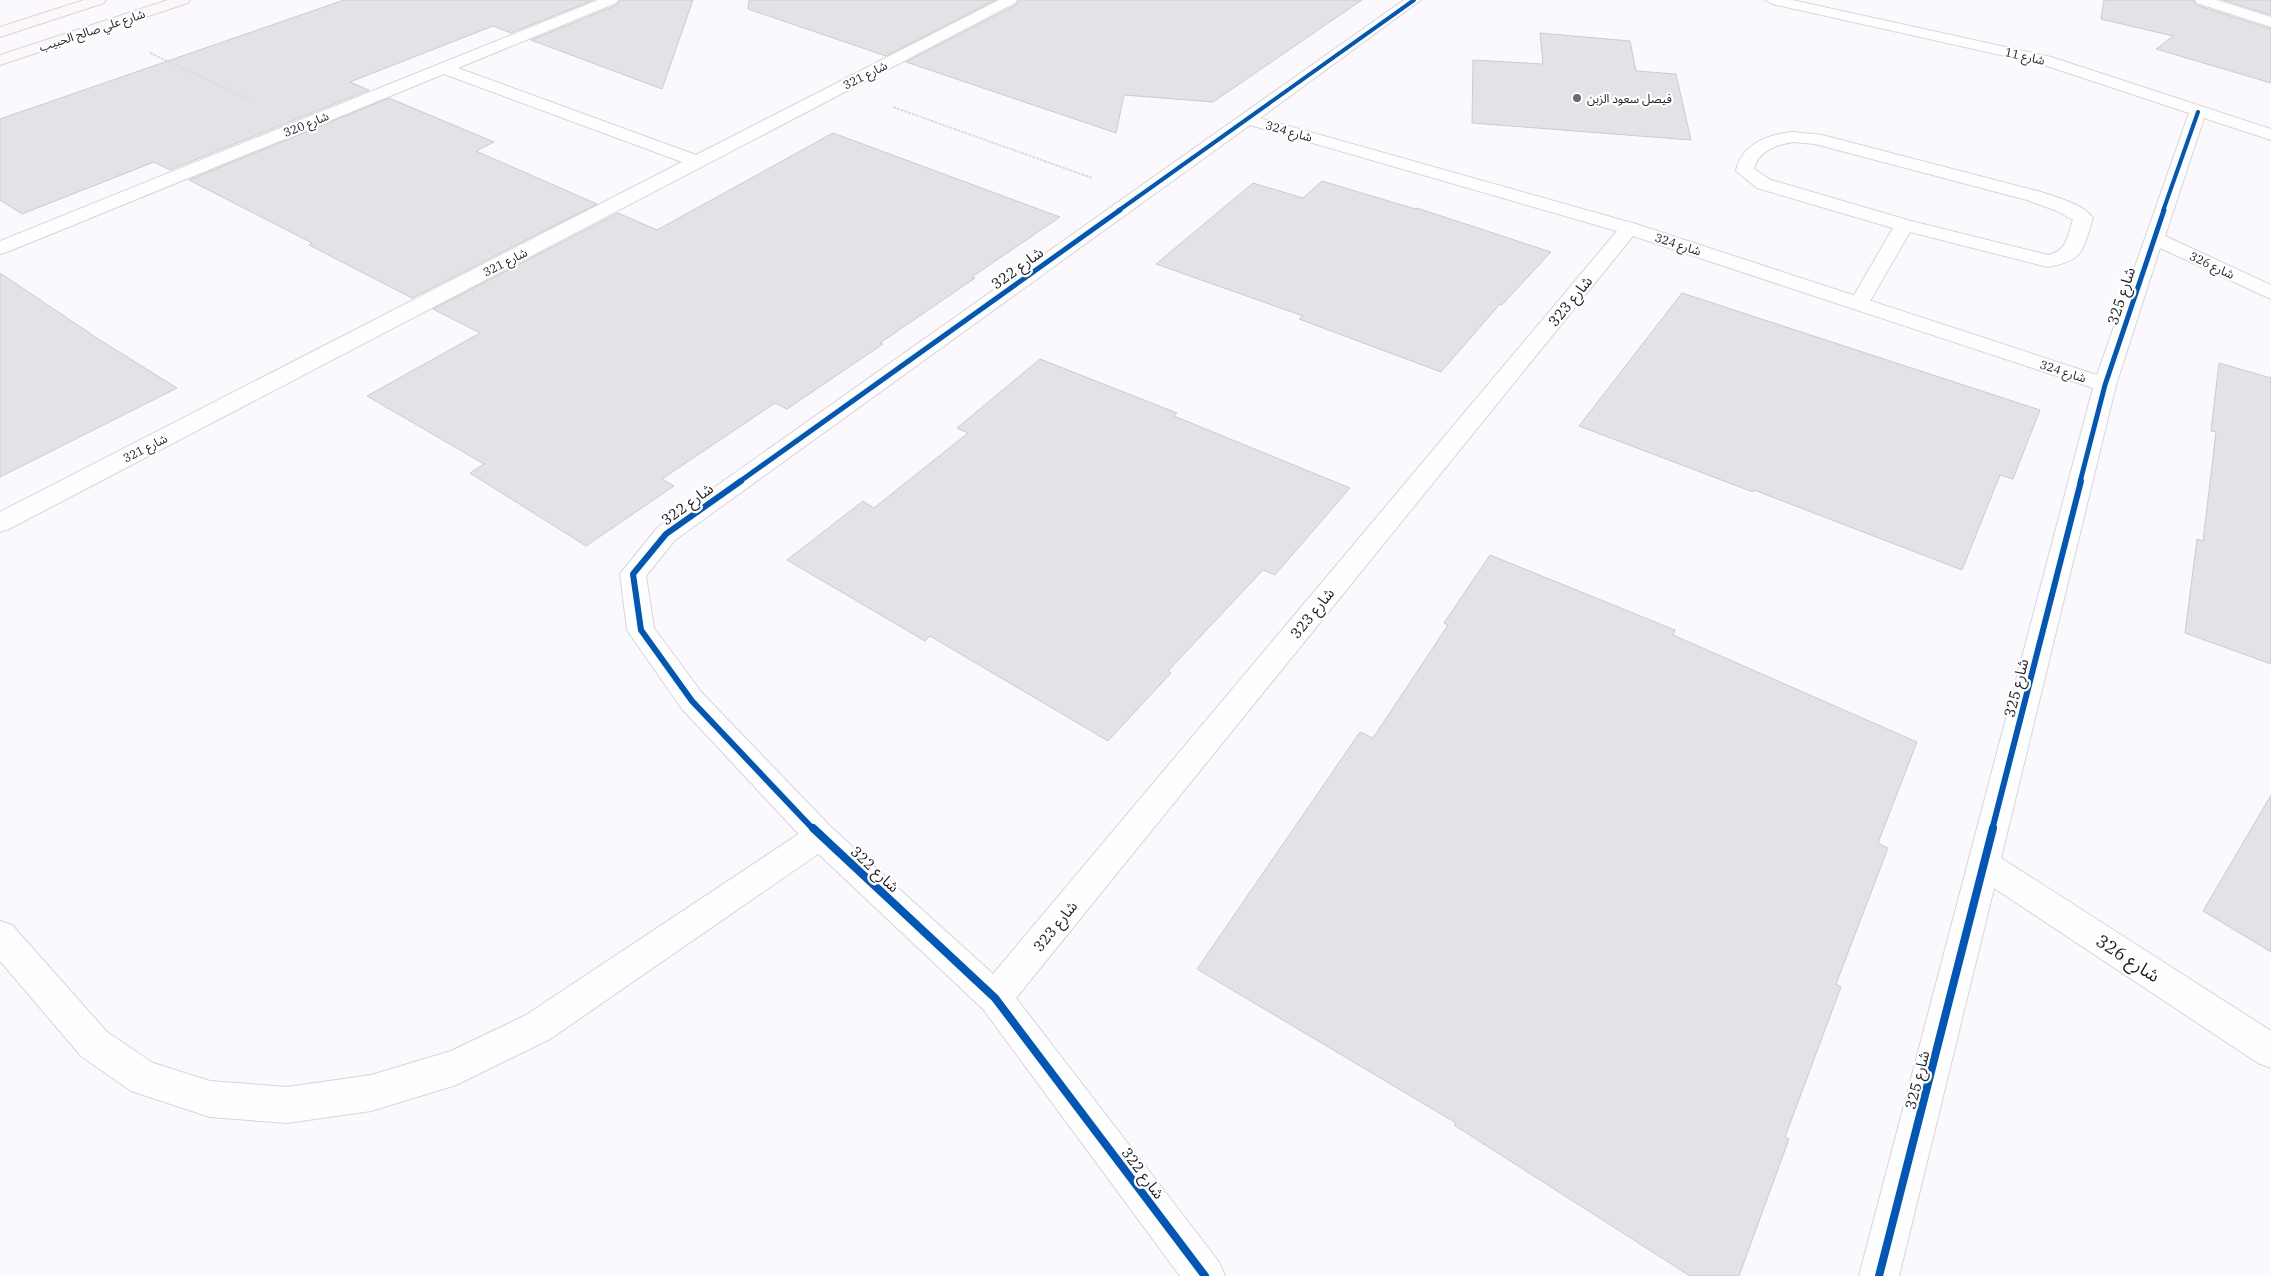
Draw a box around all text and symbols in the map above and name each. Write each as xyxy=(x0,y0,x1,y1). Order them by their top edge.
street label: شارع علي صالح الحبيب xyxy=(37,6,148,57)
street label: شارع 11 xyxy=(2003,44,2046,70)
street label: شارع 321 xyxy=(840,57,891,94)
place label: فيصل سعود الزبن xyxy=(1587,91,1672,106)
marker: فيصل سعود الزبن xyxy=(1571,92,1583,104)
street label: شارع 320 xyxy=(281,108,332,142)
street label: شارع 324 xyxy=(1263,117,1314,147)
street label: شارع 324 xyxy=(1652,229,1703,260)
street label: شارع 322 xyxy=(987,243,1049,296)
street label: شارع 321 xyxy=(480,244,531,281)
street label: شارع 326 xyxy=(2186,248,2237,284)
street label: شارع 325 xyxy=(2103,264,2142,328)
street label: شارع 323 xyxy=(1544,272,1599,332)
street label: شارع 324 xyxy=(2037,356,2088,387)
street label: شارع 321 xyxy=(120,430,171,467)
street label: شارع 322 xyxy=(657,479,719,532)
street label: شارع 323 xyxy=(1286,584,1341,644)
street label: شارع 325 xyxy=(2000,656,2035,720)
street label: شارع 322 xyxy=(845,842,903,899)
street label: شارع 323 xyxy=(1029,897,1084,957)
street label: شارع 326 xyxy=(2090,929,2164,990)
street label: شارع 325 xyxy=(1901,1048,1936,1112)
street label: شارع 322 xyxy=(1115,1143,1169,1205)

